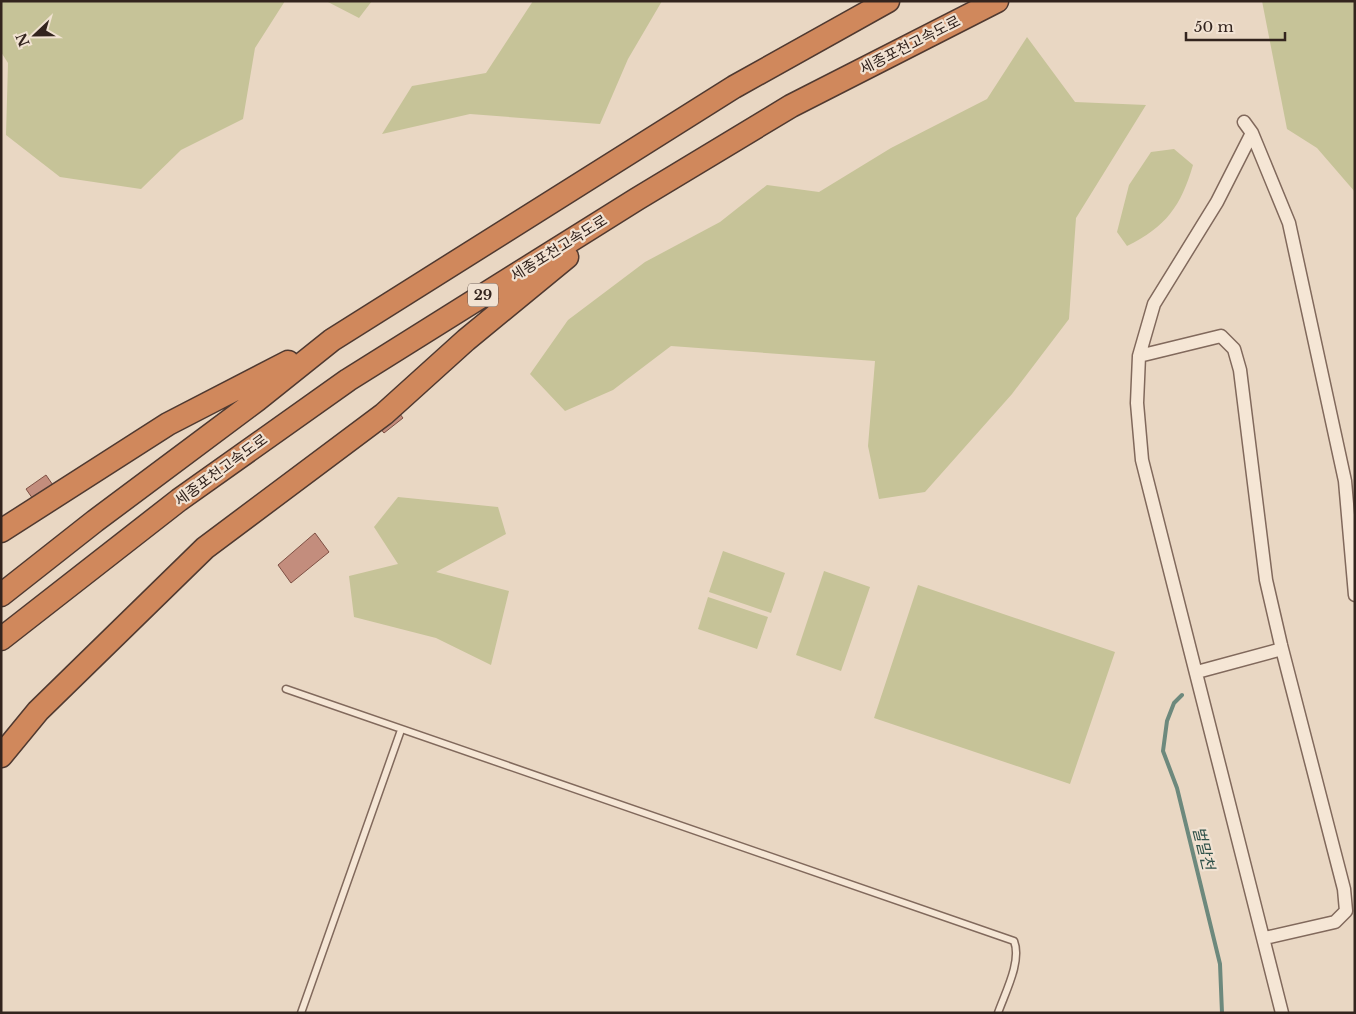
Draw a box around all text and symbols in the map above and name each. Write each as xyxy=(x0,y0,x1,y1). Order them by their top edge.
north arrow xyxy=(10,10,60,60)
scale bar xyxy=(1186,10,1285,42)
street label: 세종포천고속도로 xyxy=(856,11,963,78)
text: 50 m xyxy=(1194,17,1234,36)
text: N xyxy=(12,30,34,49)
street label: 세종포천고속도로 xyxy=(507,210,611,285)
road number: 29 xyxy=(468,284,498,306)
street label: 세종포천고속도로 xyxy=(170,429,271,510)
water label: 벌말천 xyxy=(1189,824,1220,874)

